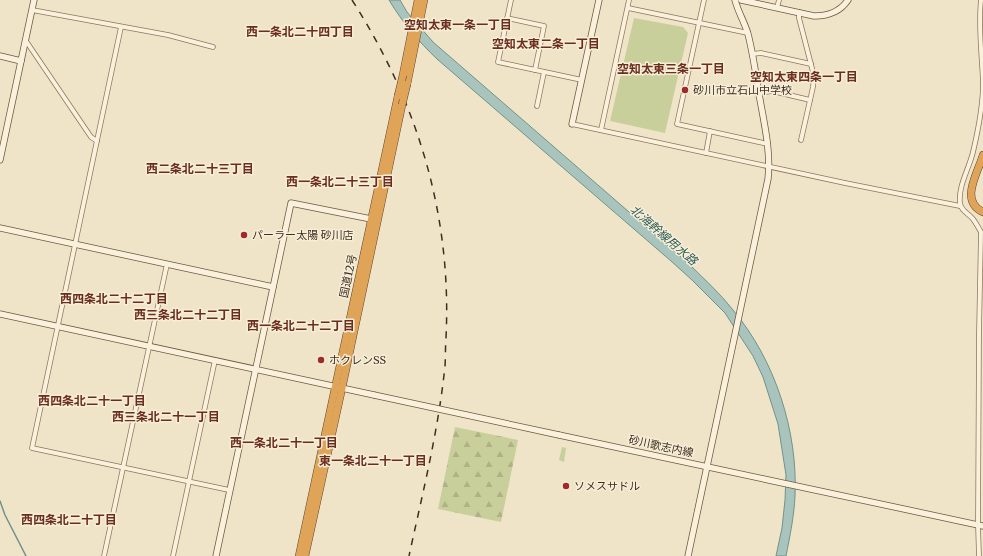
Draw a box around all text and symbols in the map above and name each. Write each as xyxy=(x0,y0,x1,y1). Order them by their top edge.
district label: 空知太東一条一丁目 xyxy=(404,17,512,32)
district label: 西一条北二十四丁目 xyxy=(246,24,354,39)
district label: 空知太東二条一丁目 xyxy=(492,36,600,51)
district label: 空知太東三条一丁目 xyxy=(617,61,725,76)
district label: 空知太東四条一丁目 xyxy=(750,69,858,84)
place label: 砂川市立石山中学校 xyxy=(693,83,792,97)
marker: 砂川市立石山中学校 xyxy=(680,85,690,95)
district label: 西二条北二十三丁目 xyxy=(146,161,254,176)
district label: 西一条北二十三丁目 xyxy=(286,174,394,189)
water label: 北海幹線用水路 xyxy=(627,202,701,269)
place label: パーラー太陽 砂川店 xyxy=(252,228,354,242)
marker: パーラー太陽 砂川店 xyxy=(239,230,249,240)
street label: 国道12号 xyxy=(337,253,359,299)
district label: 西四条北二十二丁目 xyxy=(60,291,168,306)
district label: 西三条北二十二丁目 xyxy=(134,307,242,322)
district label: 西一条北二十二丁目 xyxy=(247,318,355,333)
place label: ホクレンSS xyxy=(329,353,386,367)
marker: ホクレンSS xyxy=(316,355,326,365)
district label: 西四条北二十一丁目 xyxy=(38,393,146,408)
district label: 西三条北二十一丁目 xyxy=(112,409,220,424)
street label: 砂川歌志内線 xyxy=(627,432,695,460)
district label: 西一条北二十一丁目 xyxy=(230,435,338,450)
district label: 東一条北二十一丁目 xyxy=(319,453,427,468)
place label: ソメスサドル xyxy=(574,479,640,493)
marker: ソメスサドル xyxy=(561,481,571,491)
district label: 西四条北二十丁目 xyxy=(21,512,117,527)

